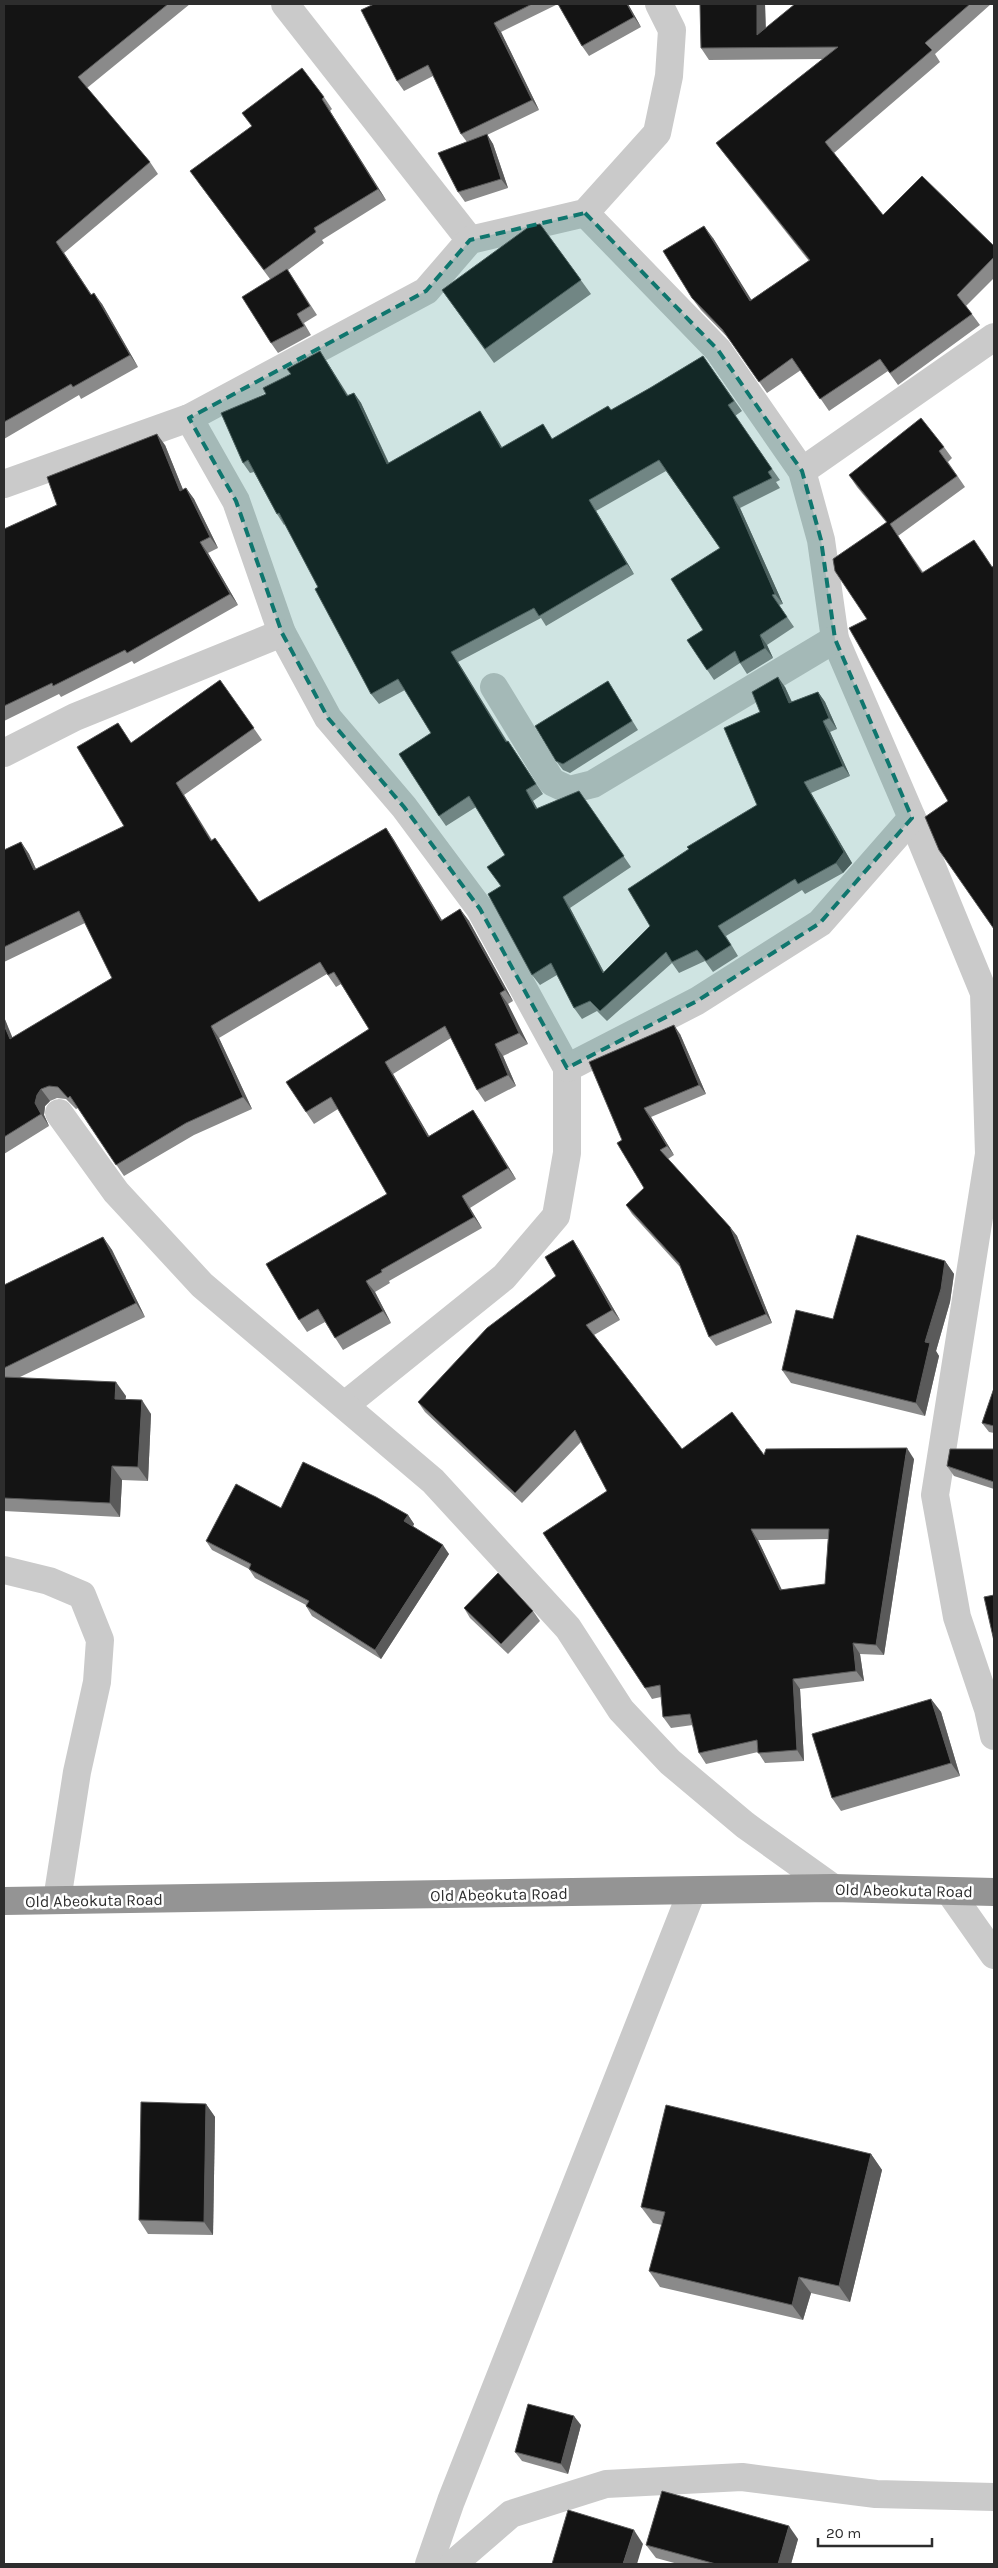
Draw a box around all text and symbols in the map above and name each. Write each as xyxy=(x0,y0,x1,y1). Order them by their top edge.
street label: Old Abeokuta Road xyxy=(835,1880,973,1901)
street label: Old Abeokuta Road xyxy=(430,1884,568,1905)
street label: Old Abeokuta Road xyxy=(25,1890,163,1911)
scale bar xyxy=(818,2516,932,2548)
text: 20 m xyxy=(826,2524,861,2542)

